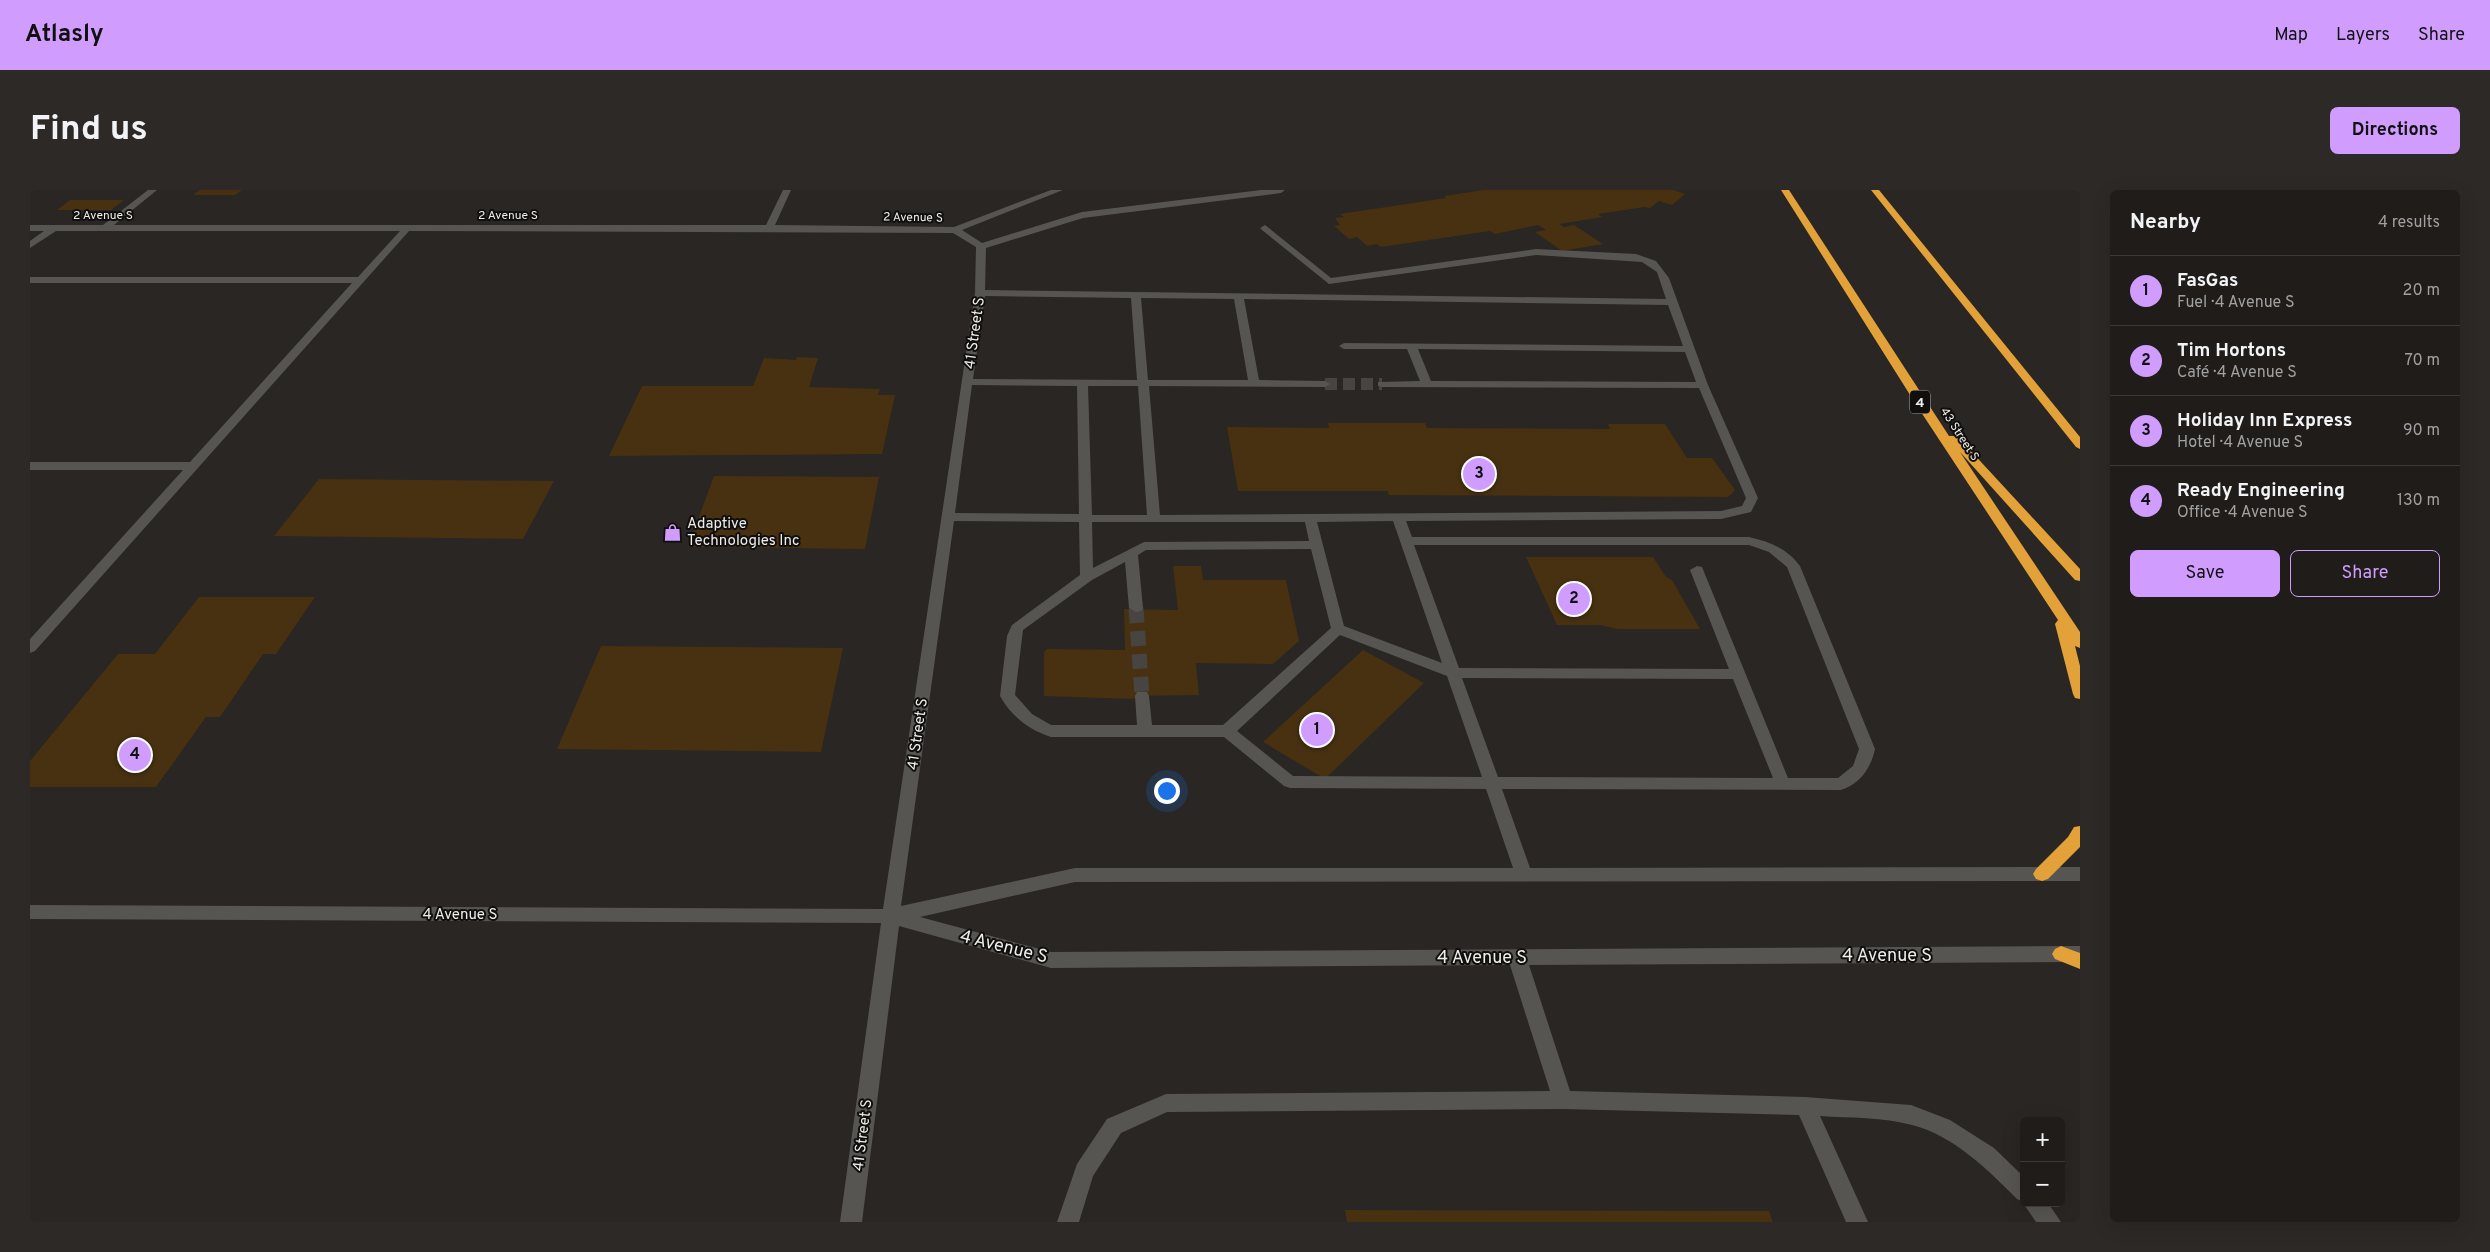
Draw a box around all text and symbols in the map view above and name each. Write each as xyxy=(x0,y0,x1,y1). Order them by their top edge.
text: Atlasly xyxy=(25,20,104,50)
text: Map xyxy=(2274,24,2308,47)
text: Layers xyxy=(2336,24,2390,47)
text: Share xyxy=(2418,24,2465,47)
button: Directions xyxy=(2330,107,2460,154)
text: Find us xyxy=(30,108,148,152)
street label: 2 Avenue S xyxy=(73,208,133,224)
street label: 2 Avenue S xyxy=(478,208,538,224)
street label: 2 Avenue S xyxy=(883,209,943,227)
text: Nearby xyxy=(2130,209,2201,236)
text: 4 results xyxy=(2378,213,2440,233)
text: FasGas xyxy=(2177,269,2238,293)
text: 1 xyxy=(2143,281,2149,301)
text: 20 m xyxy=(2403,281,2440,301)
text: Fuel · 4 Avenue S xyxy=(2177,293,2295,313)
street label: 41 Street S xyxy=(961,296,990,370)
text: Tim Hortons xyxy=(2177,339,2286,363)
text: 2 xyxy=(2141,351,2151,371)
text: 70 m xyxy=(2405,351,2440,371)
text: Café · 4 Avenue S xyxy=(2177,363,2297,383)
road number: 4 xyxy=(1910,390,1930,413)
street label: 43 Street S xyxy=(1936,405,1982,464)
text: Holiday Inn Express xyxy=(2177,409,2352,433)
text: 3 xyxy=(2141,421,2151,441)
text: 90 m xyxy=(2403,421,2440,441)
text: Hotel · 4 Avenue S xyxy=(2177,433,2303,453)
pin: 3 xyxy=(1463,455,1495,493)
text: Ready Engineering xyxy=(2177,479,2345,503)
text: 4 xyxy=(2141,491,2151,511)
text: 130 m xyxy=(2397,491,2440,511)
text: Office · 4 Avenue S xyxy=(2177,503,2308,523)
place label: Adaptive Technologies Inc xyxy=(687,515,800,551)
shop icon: Adaptive Technologies Inc xyxy=(663,522,683,542)
button: Save xyxy=(2130,550,2280,597)
button: Share xyxy=(2290,550,2440,597)
pin: 2 xyxy=(1558,580,1590,618)
street label: 41 Street S xyxy=(904,697,933,771)
pin: 1 xyxy=(1301,711,1333,749)
pin: 4 xyxy=(119,736,151,774)
your location xyxy=(1154,778,1180,804)
street label: 4 Avenue S xyxy=(423,906,497,925)
street label: 4 Avenue S xyxy=(957,925,1050,969)
street label: 4 Avenue S xyxy=(1842,945,1932,968)
street label: 4 Avenue S xyxy=(1437,947,1527,970)
street label: 41 Street S xyxy=(850,1098,877,1172)
map controls xyxy=(2020,1117,2065,1207)
button: + xyxy=(2020,1117,2065,1162)
button: − xyxy=(2020,1162,2065,1207)

